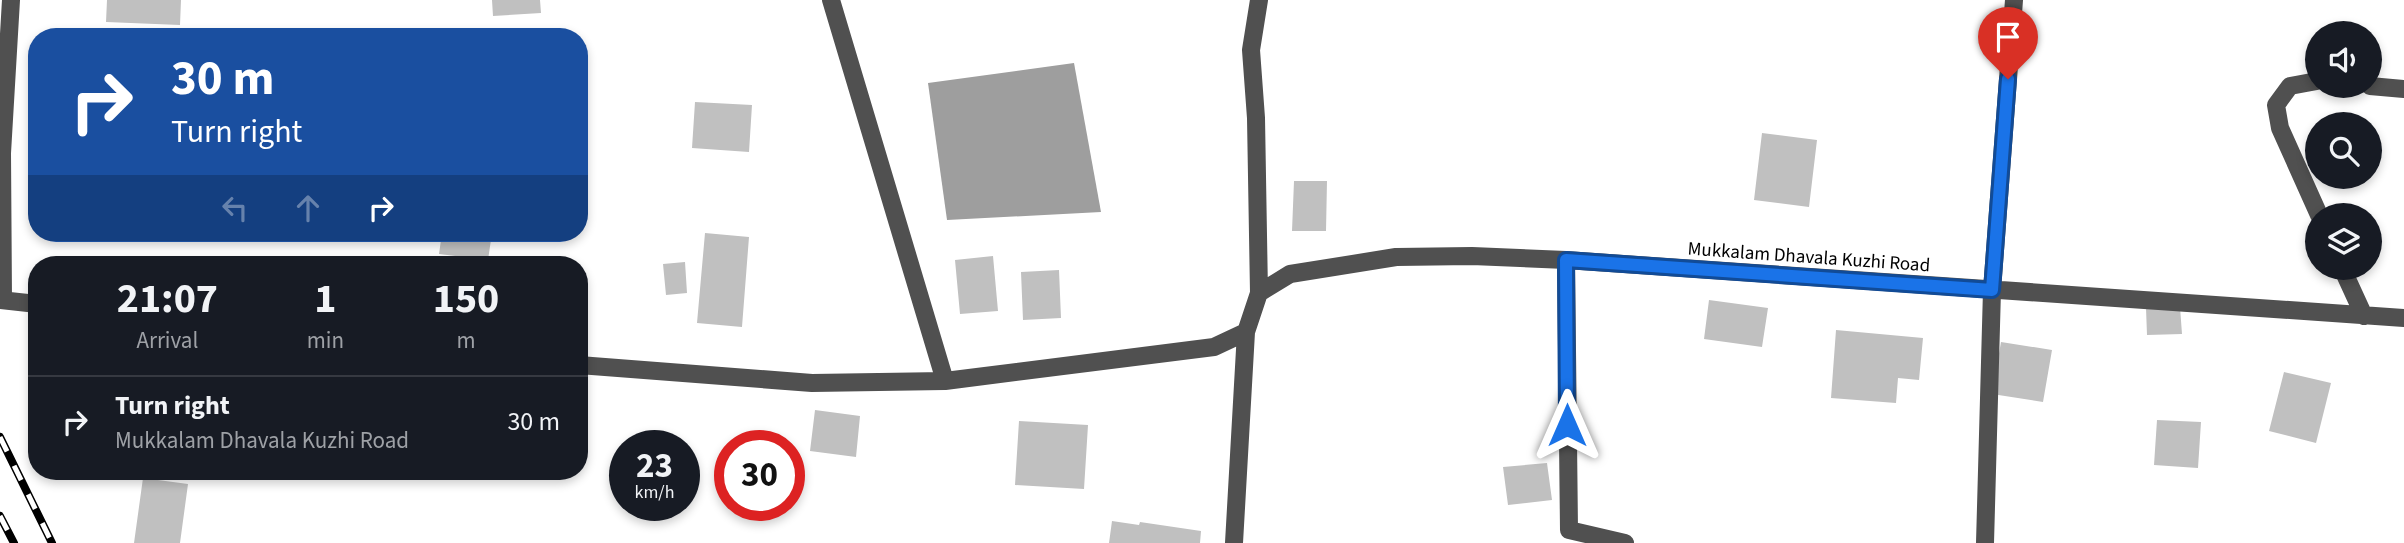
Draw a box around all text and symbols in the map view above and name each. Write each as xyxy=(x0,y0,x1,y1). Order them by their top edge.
pin xyxy=(1978,7,2038,79)
icon: arrive xyxy=(1989,18,2027,56)
map controls xyxy=(2305,21,2382,280)
button: sound xyxy=(2305,21,2382,98)
text: 30 m xyxy=(171,44,275,114)
icon: right xyxy=(56,56,147,147)
text: Turn right xyxy=(171,109,302,155)
button: search xyxy=(2305,112,2382,189)
icon: left xyxy=(216,189,254,227)
icon: ahead xyxy=(289,189,327,227)
icon: right xyxy=(362,189,400,227)
button: layers xyxy=(2305,203,2382,280)
street label: Mukkalam Dhavala Kuzhi Road xyxy=(1687,236,1931,279)
text: 21:07 xyxy=(117,269,218,329)
text: 1 xyxy=(314,269,336,329)
text: 150 xyxy=(433,269,499,329)
text: Arrival xyxy=(136,324,198,357)
text: min xyxy=(307,324,344,357)
text: m xyxy=(456,324,476,357)
text: Turn right xyxy=(115,387,230,424)
position arrow xyxy=(1530,388,1604,462)
icon: right xyxy=(56,403,94,441)
text: 30 m xyxy=(507,403,560,440)
text: Mukkalam Dhavala Kuzhi Road xyxy=(115,424,409,457)
speed limit sign: 30 xyxy=(714,430,805,521)
text: 23 xyxy=(636,441,673,491)
text: km/h xyxy=(635,480,674,505)

